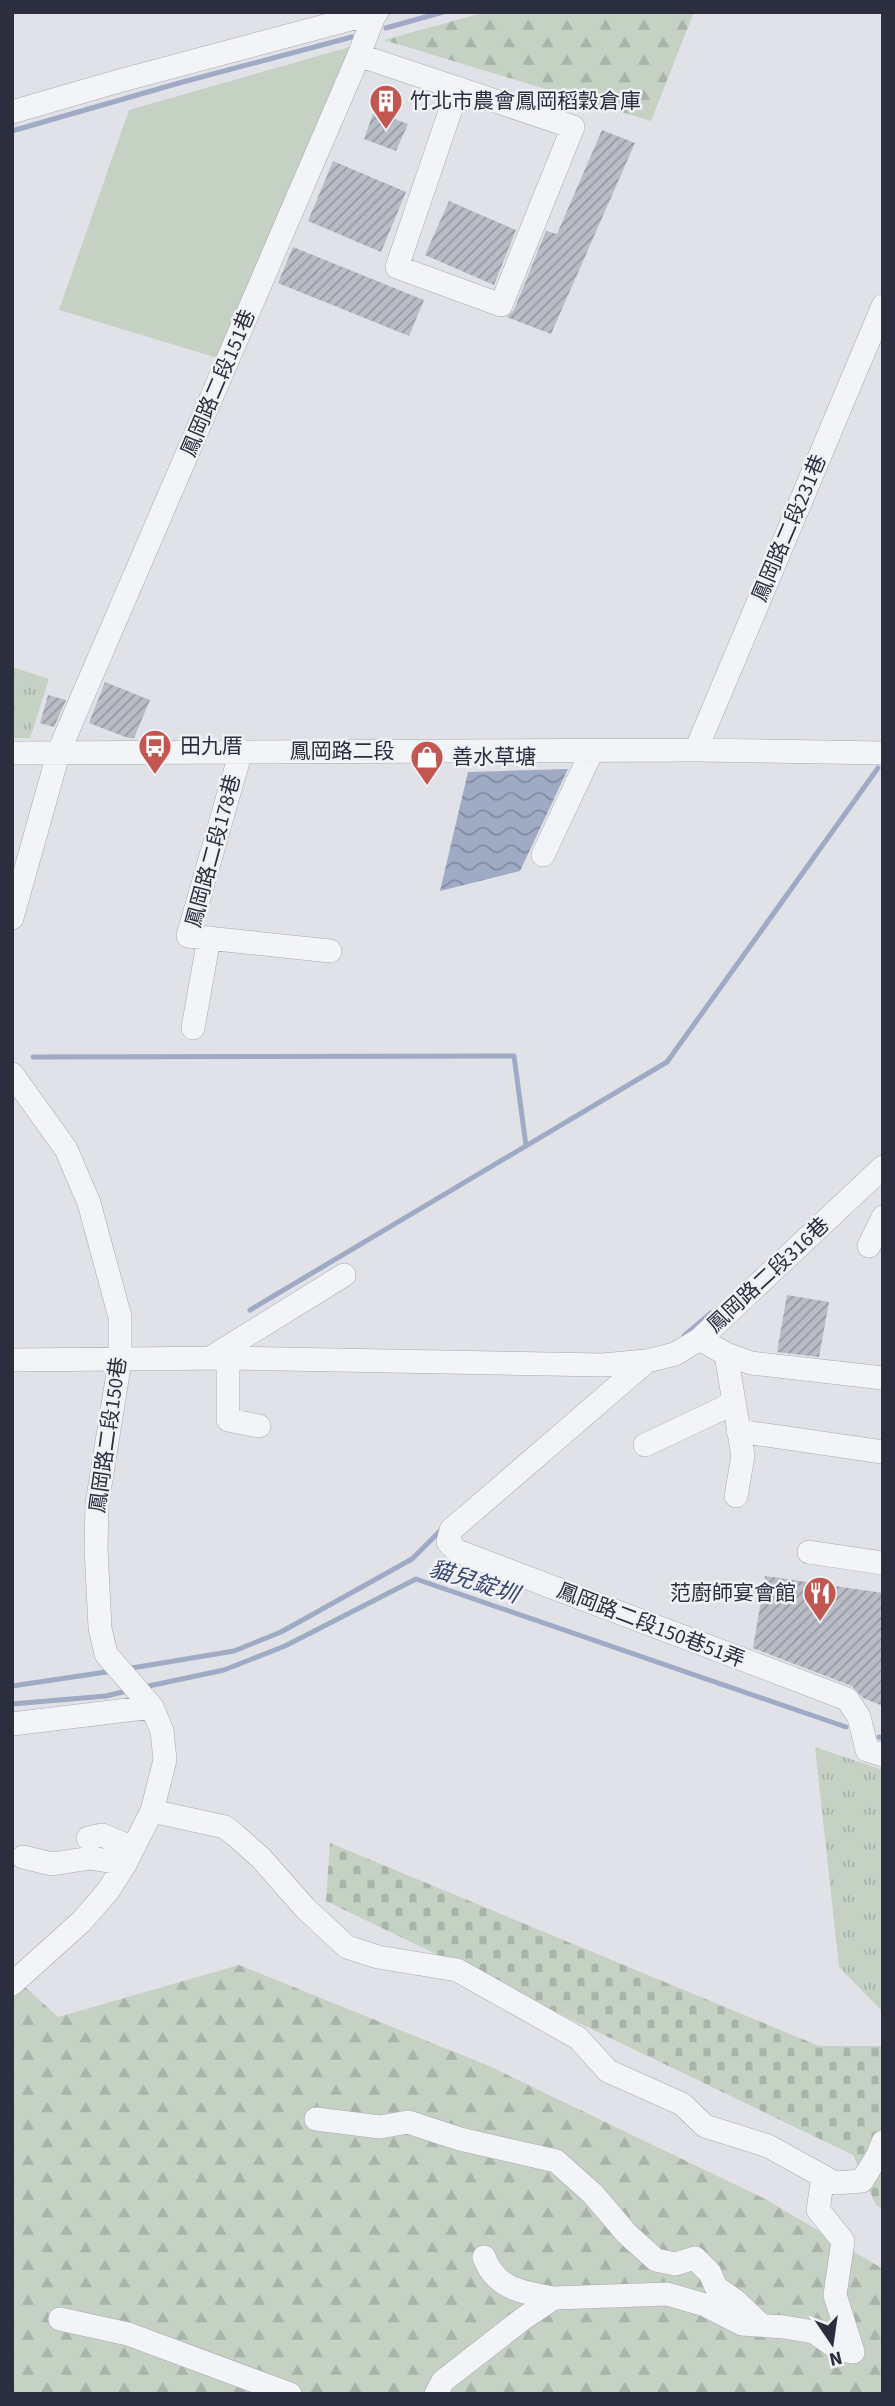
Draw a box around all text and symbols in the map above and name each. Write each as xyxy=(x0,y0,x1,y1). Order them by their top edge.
building icon: 竹北市農會鳳岡稻穀倉庫 xyxy=(367,82,405,131)
place label: 竹北市農會鳳岡稻穀倉庫 xyxy=(410,86,641,116)
street label: 鳳岡路二段151巷 xyxy=(173,305,263,461)
street label: 鳳岡路二段231巷 xyxy=(744,450,834,606)
bus stop icon: 田九厝 xyxy=(136,727,174,776)
place label: 田九厝 xyxy=(180,731,243,761)
street label: 鳳岡路二段 xyxy=(290,736,395,766)
shop icon: 善水草塘 xyxy=(408,738,446,787)
place label: 善水草塘 xyxy=(452,742,536,772)
street label: 鳳岡路二段178巷 xyxy=(178,771,248,931)
street label: 鳳岡路二段316巷 xyxy=(700,1210,836,1340)
street label: 鳳岡路二段150巷 xyxy=(82,1355,134,1515)
water label: 貓兒錠圳 xyxy=(425,1552,526,1612)
restaurant icon: 范廚師宴會館 xyxy=(801,1574,839,1623)
street label: 鳳岡路二段150巷51弄 xyxy=(553,1575,749,1675)
place label: 范廚師宴會館 xyxy=(670,1578,796,1608)
north arrow xyxy=(797,2308,867,2378)
text: N xyxy=(826,2344,845,2373)

